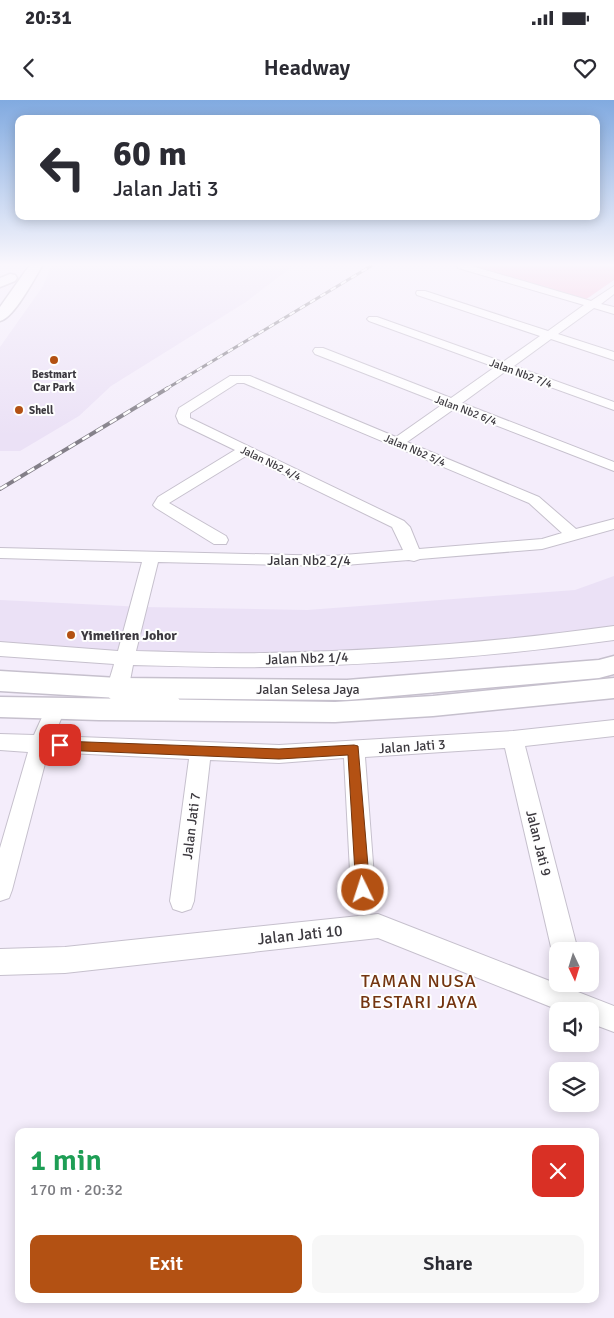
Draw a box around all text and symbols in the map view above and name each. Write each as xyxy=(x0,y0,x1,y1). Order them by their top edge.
text: 20:31 xyxy=(25,6,72,30)
icon: back xyxy=(15,54,43,82)
text: Headway xyxy=(264,54,350,81)
icon: heart xyxy=(571,54,599,82)
text: 60 m xyxy=(113,132,187,175)
icon: left xyxy=(30,135,95,200)
text: Jalan Jati 3 xyxy=(113,175,219,202)
marker: Bestmart Car Park xyxy=(48,354,60,366)
street label: Jalan Nb2 7/4 xyxy=(488,356,554,391)
place label: Bestmart Car Park xyxy=(32,368,76,394)
street label: Jalan Nb2 6/4 xyxy=(433,393,499,428)
marker: Shell xyxy=(13,404,25,416)
place label: Shell xyxy=(29,404,54,417)
street label: Jalan Nb2 5/4 xyxy=(382,432,448,469)
street label: Jalan Nb2 4/4 xyxy=(238,443,303,484)
street label: Jalan Nb2 2/4 xyxy=(267,552,351,569)
place label: Yimeiiren Johor xyxy=(80,627,177,644)
marker: Yimeiiren Johor xyxy=(65,629,77,641)
street label: Jalan Nb2 1/4 xyxy=(265,649,349,668)
street label: Jalan Selesa Jaya xyxy=(256,681,360,698)
pin xyxy=(39,724,81,766)
icon: arrive xyxy=(46,731,74,759)
street label: Jalan Jati 3 xyxy=(378,736,446,757)
street label: Jalan Jati 7 xyxy=(179,792,204,860)
street label: Jalan Jati 9 xyxy=(522,808,555,878)
position arrow xyxy=(336,863,388,915)
street label: Jalan Jati 10 xyxy=(257,921,344,949)
north arrow xyxy=(549,942,599,992)
map controls xyxy=(549,942,599,1112)
district label: TAMAN NUSA BESTARI JAYA xyxy=(360,970,478,1013)
button: sound xyxy=(549,1002,599,1052)
button: layers xyxy=(549,1062,599,1112)
text: 1 min xyxy=(30,1142,102,1179)
button: close xyxy=(532,1145,584,1197)
text: 170 m · 20:32 xyxy=(30,1180,123,1200)
button: Exit xyxy=(30,1235,302,1293)
button: Share xyxy=(312,1235,584,1293)

